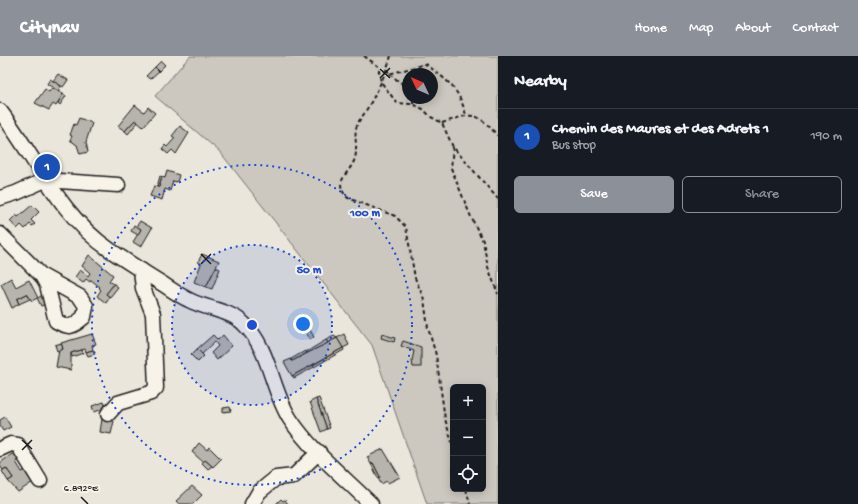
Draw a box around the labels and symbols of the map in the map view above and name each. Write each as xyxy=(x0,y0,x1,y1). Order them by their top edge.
north arrow xyxy=(402,68,438,104)
pin: 1 xyxy=(34,152,60,182)
text: 100 m xyxy=(349,207,380,221)
text: 50 m xyxy=(297,264,322,278)
your location xyxy=(293,314,313,334)
centre of rings xyxy=(245,318,259,332)
text: 6.892°E xyxy=(64,483,99,495)

